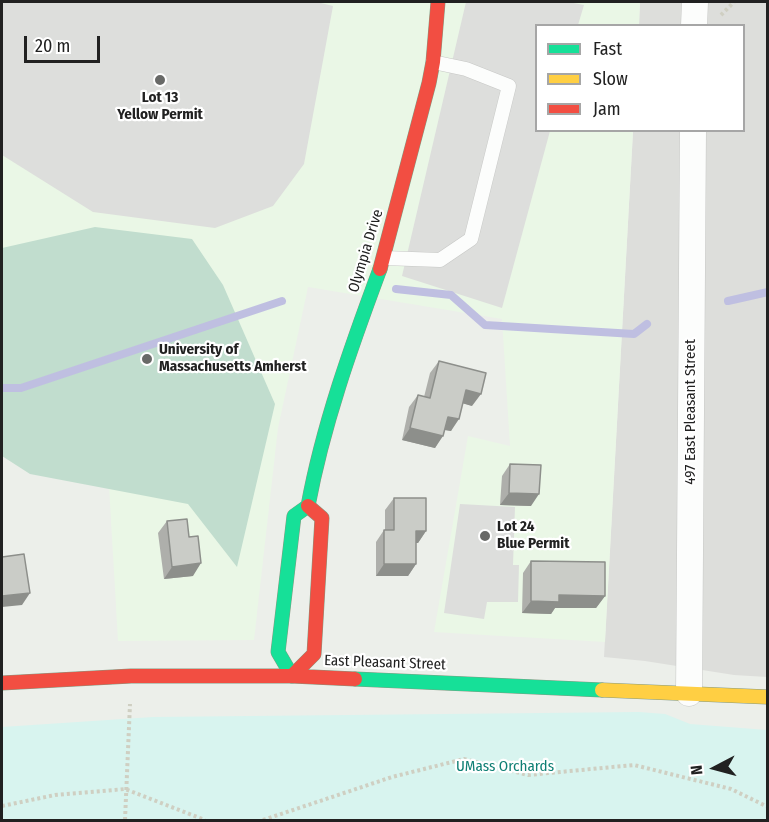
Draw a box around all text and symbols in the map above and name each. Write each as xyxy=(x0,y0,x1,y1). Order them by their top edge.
scale bar xyxy=(27,24,104,62)
legend xyxy=(535,24,745,132)
text: 20 m xyxy=(35,35,70,57)
text: Fast xyxy=(593,38,622,60)
text: Slow xyxy=(593,68,628,90)
marker: Lot 13 Yellow Permit xyxy=(153,73,167,87)
place label: Lot 13 Yellow Permit xyxy=(117,89,203,124)
text: Jam xyxy=(593,98,621,120)
street label: Olympia Drive xyxy=(345,207,387,295)
street label: 497 East Pleasant Street xyxy=(682,339,700,485)
place label: University of Massachusetts Amherst xyxy=(159,341,306,376)
marker: University of Massachusetts Amherst xyxy=(140,352,154,366)
place label: Lot 24 Blue Permit xyxy=(497,518,569,553)
marker: Lot 24 Blue Permit xyxy=(478,529,492,543)
street label: East Pleasant Street xyxy=(324,652,446,674)
north arrow xyxy=(685,738,745,798)
park label: UMass Orchards xyxy=(456,758,554,776)
text: N xyxy=(687,764,707,776)

